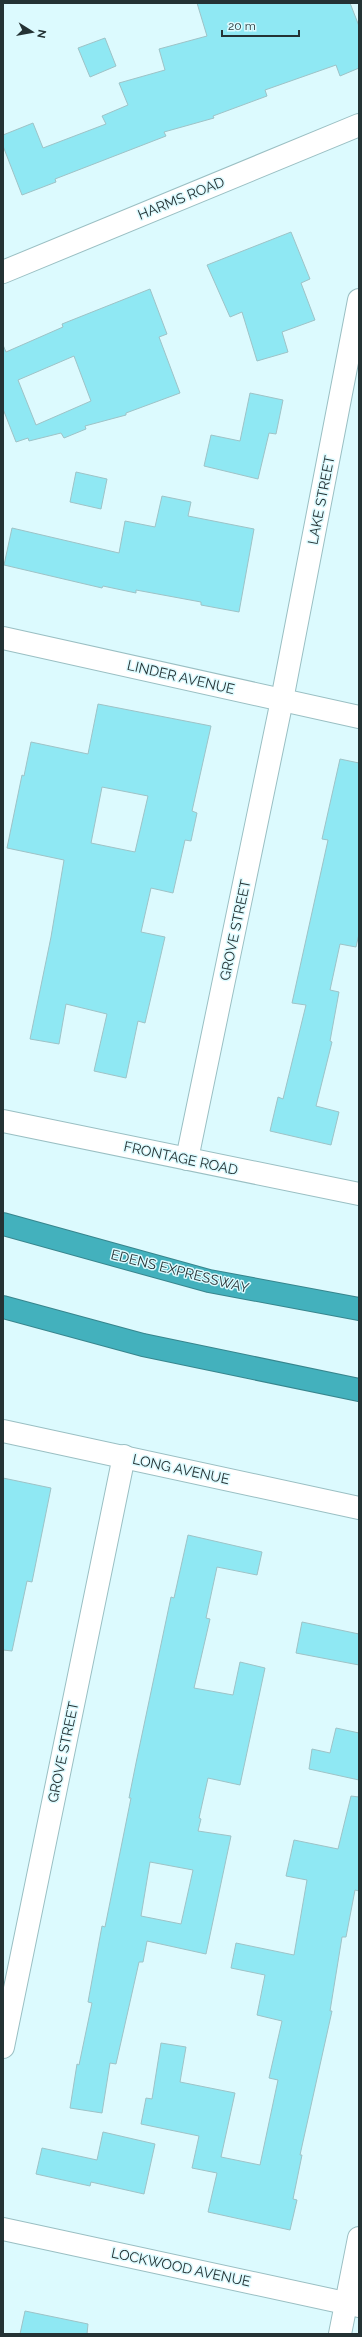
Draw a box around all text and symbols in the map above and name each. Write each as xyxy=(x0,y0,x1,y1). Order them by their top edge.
north arrow xyxy=(12,12,52,52)
scale bar xyxy=(222,12,299,38)
text: 20 m xyxy=(228,19,256,33)
text: N xyxy=(34,28,49,39)
street label: HARMS ROAD xyxy=(135,173,227,223)
street label: LAKE STREET xyxy=(305,454,338,546)
street label: LINDER AVENUE xyxy=(126,657,236,697)
street label: GROVE STREET xyxy=(217,878,254,982)
street label: FRONTAGE ROAD xyxy=(122,1138,240,1178)
street label: EDENS EXPRESSWAY xyxy=(109,1246,251,1296)
street label: LONG AVENUE xyxy=(131,1451,231,1487)
street label: GROVE STREET xyxy=(45,1700,82,1804)
street label: LOCKWOOD AVENUE xyxy=(110,2244,252,2290)

